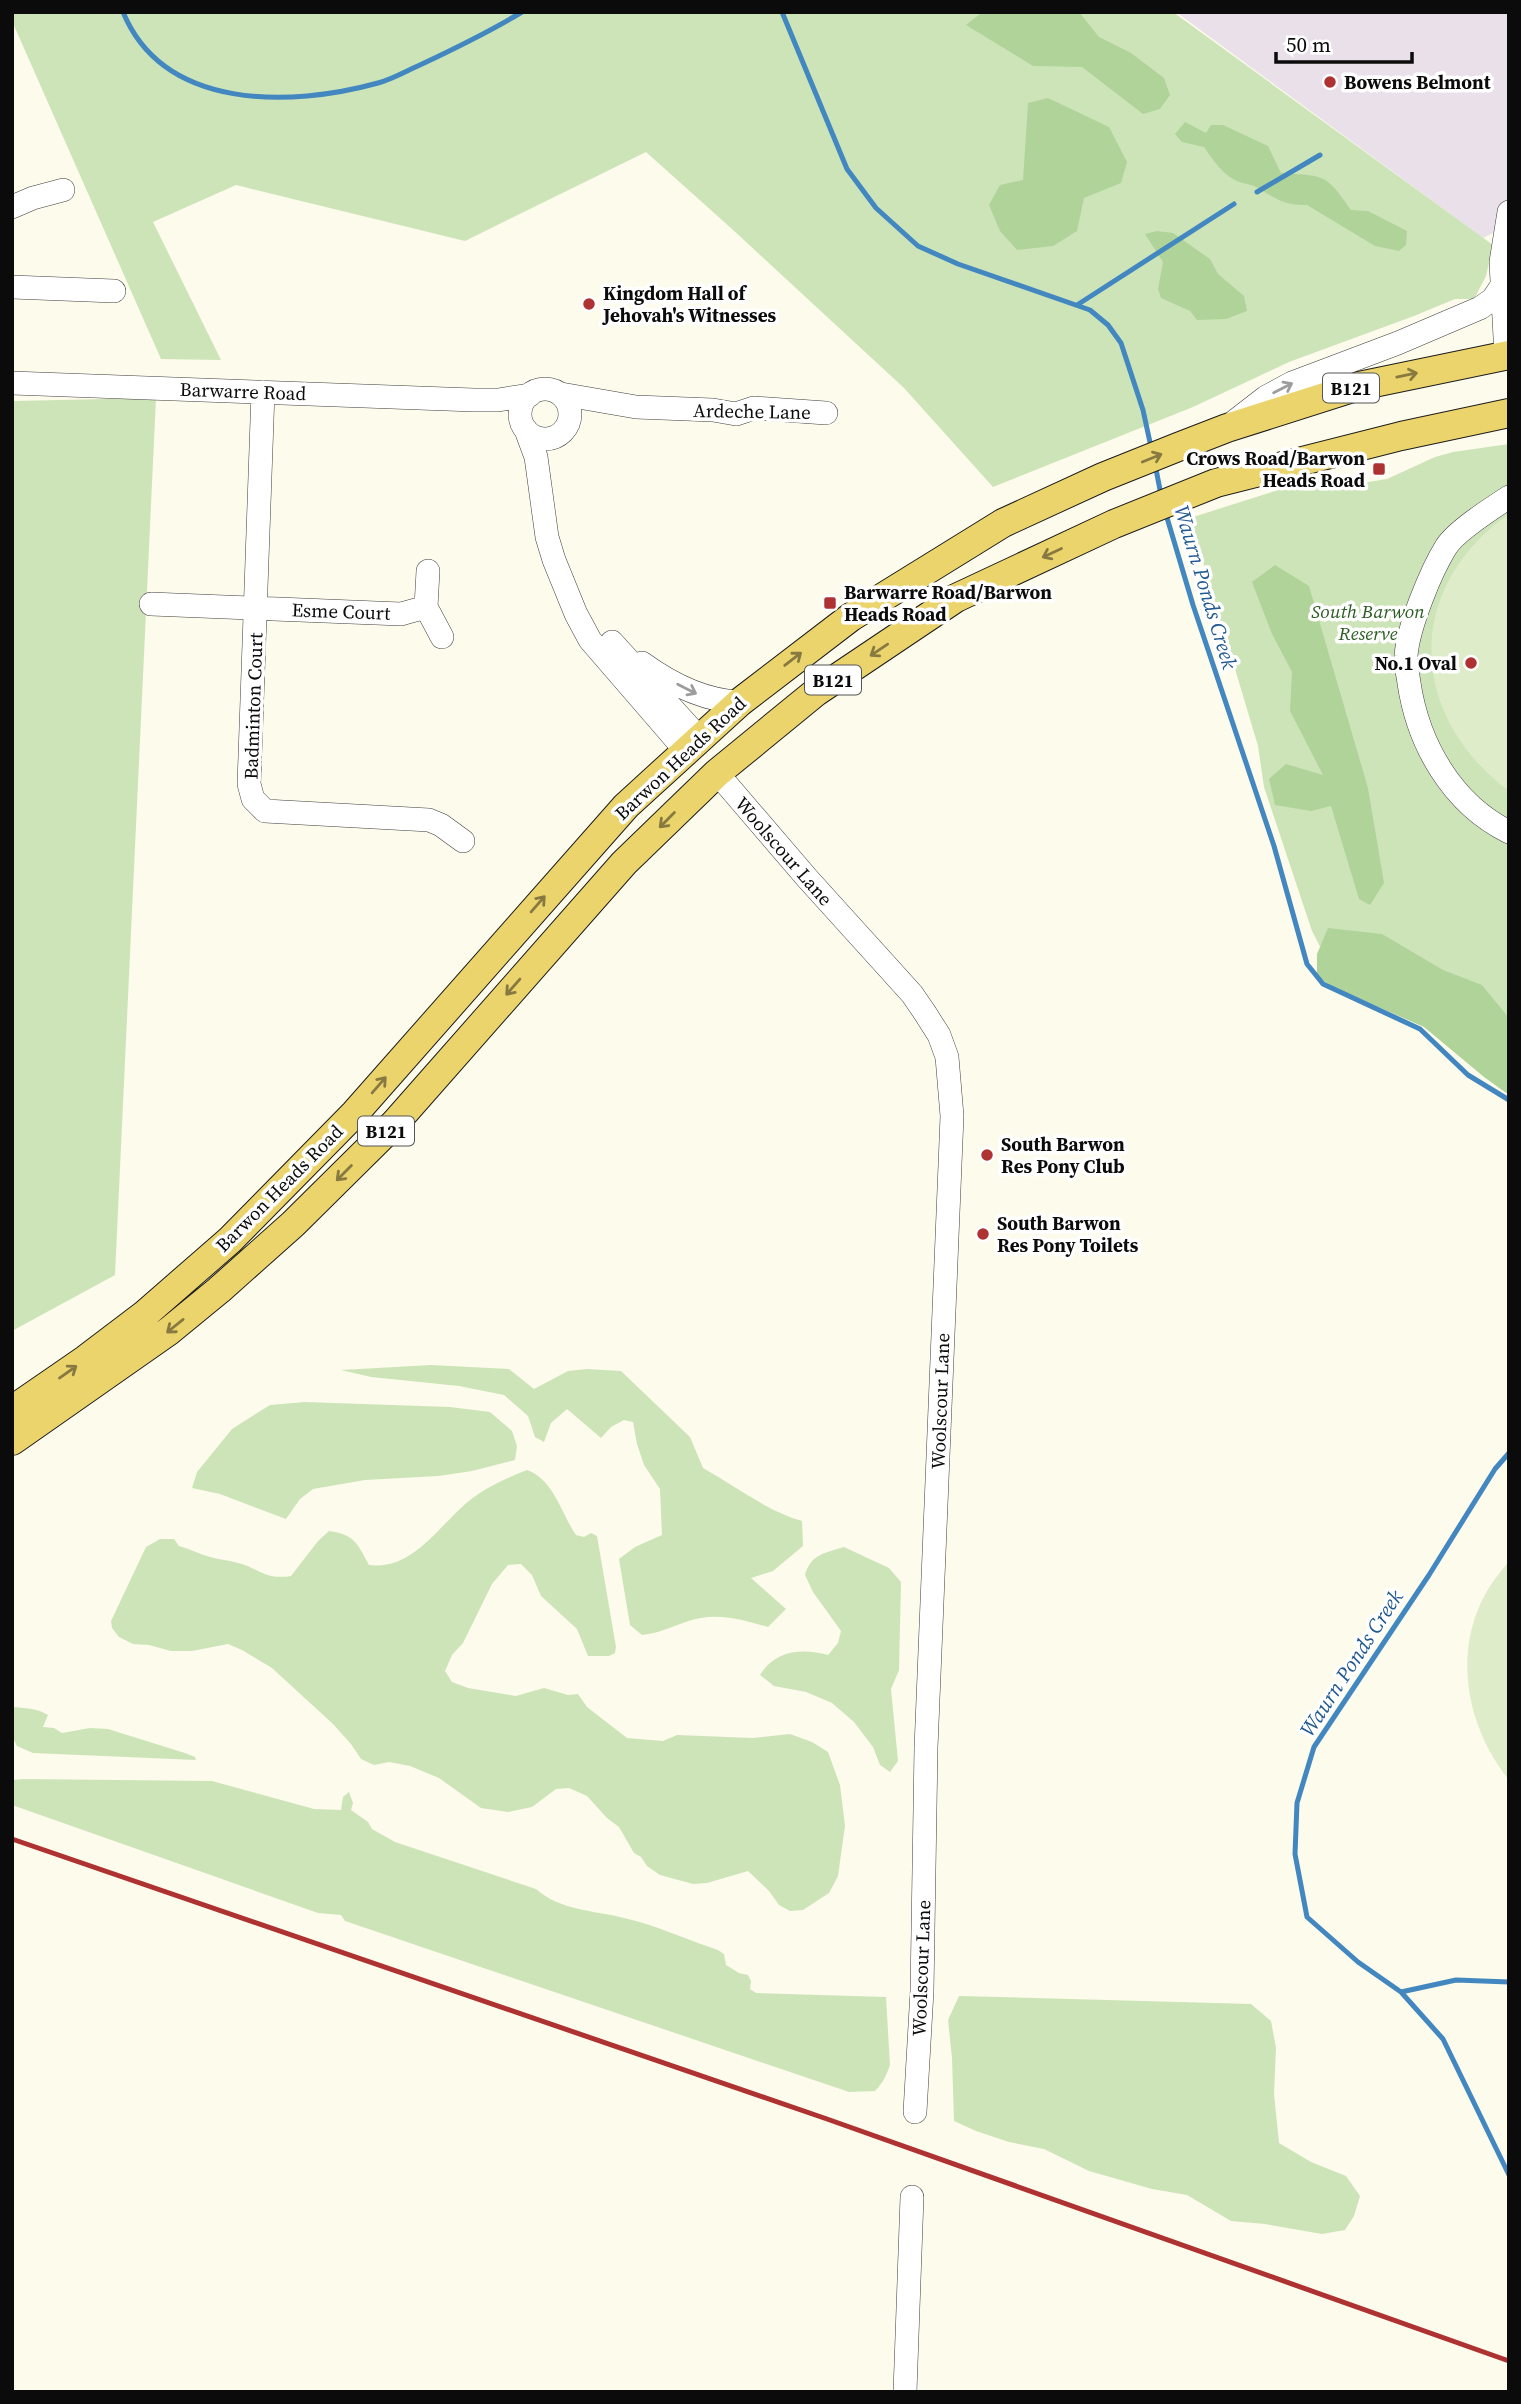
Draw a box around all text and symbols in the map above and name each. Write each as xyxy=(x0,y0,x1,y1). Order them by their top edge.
scale bar xyxy=(1276,21,1412,65)
text: 50 m xyxy=(1286,30,1331,59)
place label: Bowens Belmont xyxy=(1344,69,1491,95)
marker: Bowens Belmont xyxy=(1322,74,1338,90)
place label: Kingdom Hall of Jehovah's Witnesses xyxy=(602,280,777,328)
marker: Kingdom Hall of Jehovah's Witnesses xyxy=(581,296,597,312)
one-way arrow xyxy=(1395,367,1418,381)
road number: B121 xyxy=(1323,374,1379,402)
street label: Barwarre Road xyxy=(179,376,307,406)
one-way arrow xyxy=(1272,381,1293,395)
street label: Ardeche Lane xyxy=(693,397,811,425)
place label: Crows Road/Barwon Heads Road xyxy=(1186,445,1365,493)
one-way arrow xyxy=(1141,450,1162,463)
marker: Crows Road/Barwon Heads Road xyxy=(1371,461,1387,477)
water label: Waurn Ponds Creek xyxy=(1167,502,1245,672)
one-way arrow xyxy=(1042,547,1063,560)
place label: Barwarre Road/Barwon Heads Road xyxy=(844,579,1052,627)
marker: Barwarre Road/Barwon Heads Road xyxy=(822,595,838,611)
street label: Esme Court xyxy=(291,596,392,626)
park label: South Barwon Reserve xyxy=(1311,598,1425,646)
street label: Badminton Court xyxy=(237,631,269,780)
one-way arrow xyxy=(870,642,889,657)
place label: No.1 Oval xyxy=(1374,650,1457,676)
one-way arrow xyxy=(783,652,802,667)
marker: No.1 Oval xyxy=(1463,655,1479,671)
road number: B121 xyxy=(805,666,861,694)
one-way arrow xyxy=(676,682,697,696)
street label: Barwon Heads Road xyxy=(609,690,751,826)
street label: Woolscour Lane xyxy=(729,791,839,911)
one-way arrow xyxy=(659,811,676,828)
one-way arrow xyxy=(530,895,546,913)
one-way arrow xyxy=(505,978,521,996)
one-way arrow xyxy=(371,1076,387,1094)
road number: B121 xyxy=(358,1116,414,1146)
street label: Barwon Heads Road xyxy=(210,1118,349,1257)
place label: South Barwon Res Pony Club xyxy=(1001,1131,1125,1179)
marker: South Barwon Res Pony Club xyxy=(979,1147,995,1163)
one-way arrow xyxy=(336,1165,353,1182)
place label: South Barwon Res Pony Toilets xyxy=(997,1210,1139,1258)
marker: South Barwon Res Pony Toilets xyxy=(975,1226,991,1242)
one-way arrow xyxy=(166,1318,185,1333)
street label: Woolscour Lane xyxy=(925,1332,955,1470)
one-way arrow xyxy=(58,1365,77,1379)
water label: Waurn Ponds Creek xyxy=(1293,1584,1409,1742)
street label: Woolscour Lane xyxy=(906,1899,936,2037)

